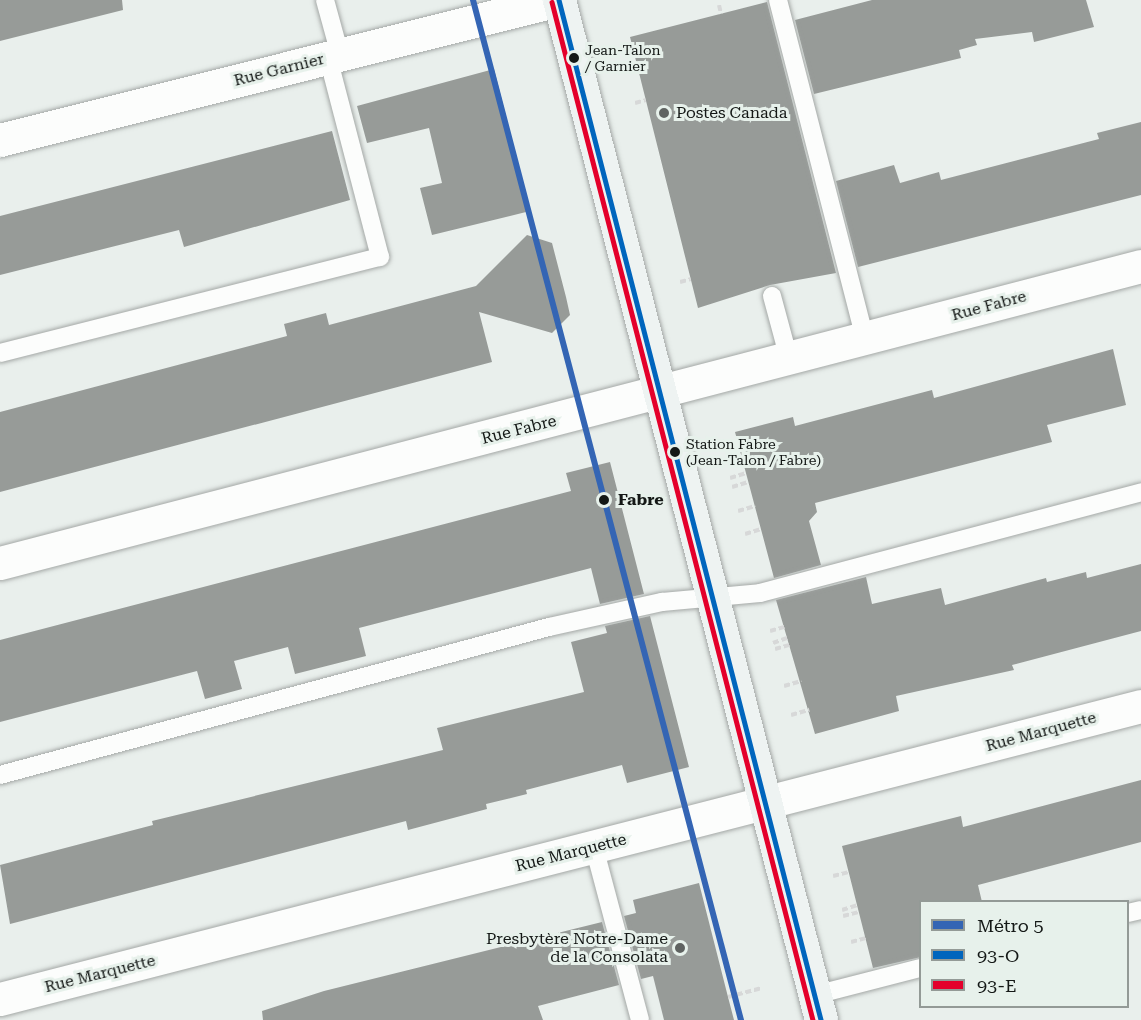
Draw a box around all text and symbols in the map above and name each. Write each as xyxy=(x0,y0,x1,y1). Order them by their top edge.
place label: Jean-Talon / Garnier xyxy=(585,42,661,74)
street label: Rue Garnier xyxy=(232,50,326,90)
marker: Jean-Talon / Garnier xyxy=(568,52,580,64)
place label: Postes Canada xyxy=(676,103,788,123)
marker: Postes Canada xyxy=(657,106,671,120)
street label: Rue Fabre xyxy=(950,287,1028,325)
street label: Rue Fabre xyxy=(480,411,558,449)
place label: Station Fabre (Jean-Talon / Fabre) xyxy=(686,436,821,468)
marker: Station Fabre (Jean-Talon / Fabre) xyxy=(669,446,681,458)
place label: Fabre xyxy=(618,490,664,510)
marker: Fabre xyxy=(595,491,613,509)
street label: Rue Marquette xyxy=(984,708,1098,756)
street label: Rue Marquette xyxy=(514,830,628,876)
legend xyxy=(919,900,1129,1008)
text: Métro 5 xyxy=(977,915,1043,936)
place label: Presbytère Notre-Dame de la Consolata xyxy=(486,929,668,967)
marker: Presbytère Notre-Dame de la Consolata xyxy=(673,941,687,955)
text: 93-O xyxy=(977,945,1019,966)
street label: Rue Marquette xyxy=(43,951,157,997)
text: 93-E xyxy=(977,975,1017,996)

